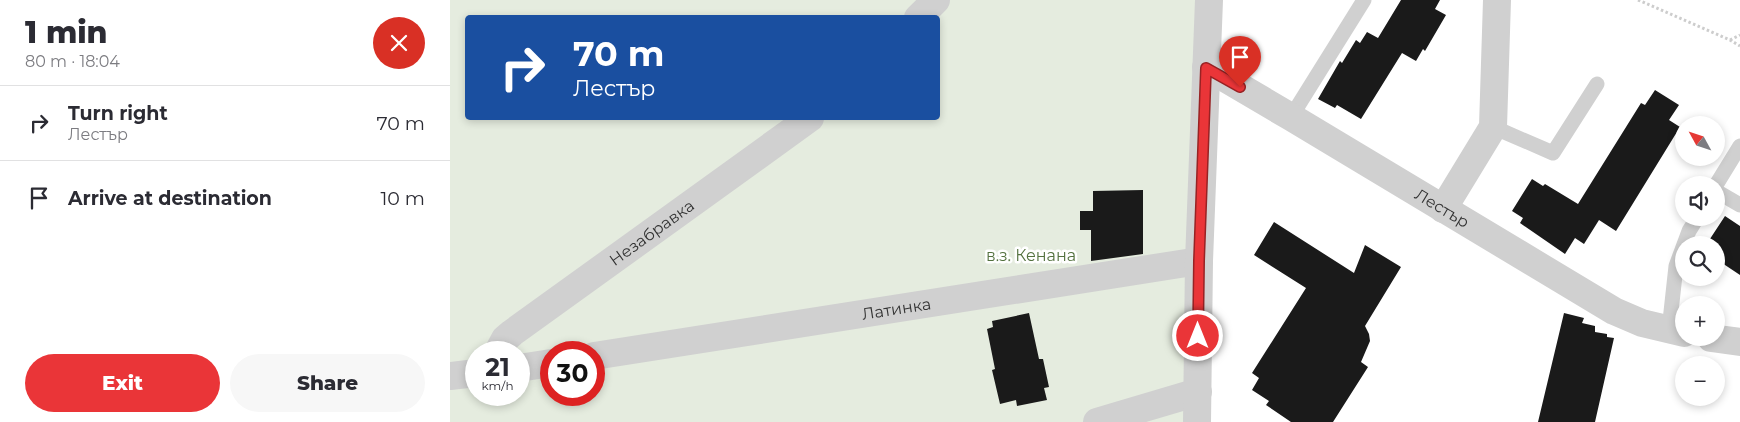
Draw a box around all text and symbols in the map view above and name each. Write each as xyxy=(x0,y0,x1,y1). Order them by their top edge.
text: 1 min xyxy=(25,14,108,51)
button: close xyxy=(373,17,425,69)
text: 70 m xyxy=(573,32,664,75)
icon: right xyxy=(490,35,555,100)
pin xyxy=(1219,36,1261,87)
icon: arrive xyxy=(1226,43,1254,71)
text: 80 m · 18:04 xyxy=(25,52,120,71)
text: Лестър xyxy=(573,75,655,102)
text: Turn right xyxy=(68,102,168,125)
icon: right xyxy=(25,109,53,137)
text: 70 m xyxy=(376,112,425,135)
north arrow xyxy=(1675,116,1725,166)
map controls xyxy=(1675,116,1725,406)
text: Лестър xyxy=(68,125,128,144)
button: sound xyxy=(1675,176,1725,226)
icon: arrive xyxy=(25,184,53,212)
street label: Лестър xyxy=(1411,185,1473,232)
text: Arrive at destination xyxy=(68,187,272,210)
text: 10 m xyxy=(380,187,425,210)
street label: Незабравка xyxy=(606,196,698,270)
button: search xyxy=(1675,236,1725,286)
park label: в.з. Кенана xyxy=(986,246,1076,265)
street label: Латинка xyxy=(860,294,932,324)
button: + xyxy=(1675,296,1725,346)
position arrow xyxy=(1171,309,1223,361)
speed limit sign: 30 xyxy=(540,341,605,406)
text: 21 xyxy=(485,352,510,382)
button: Exit xyxy=(25,354,220,412)
button: Share xyxy=(230,354,425,412)
button: − xyxy=(1675,356,1725,406)
text: km/h xyxy=(481,378,514,393)

